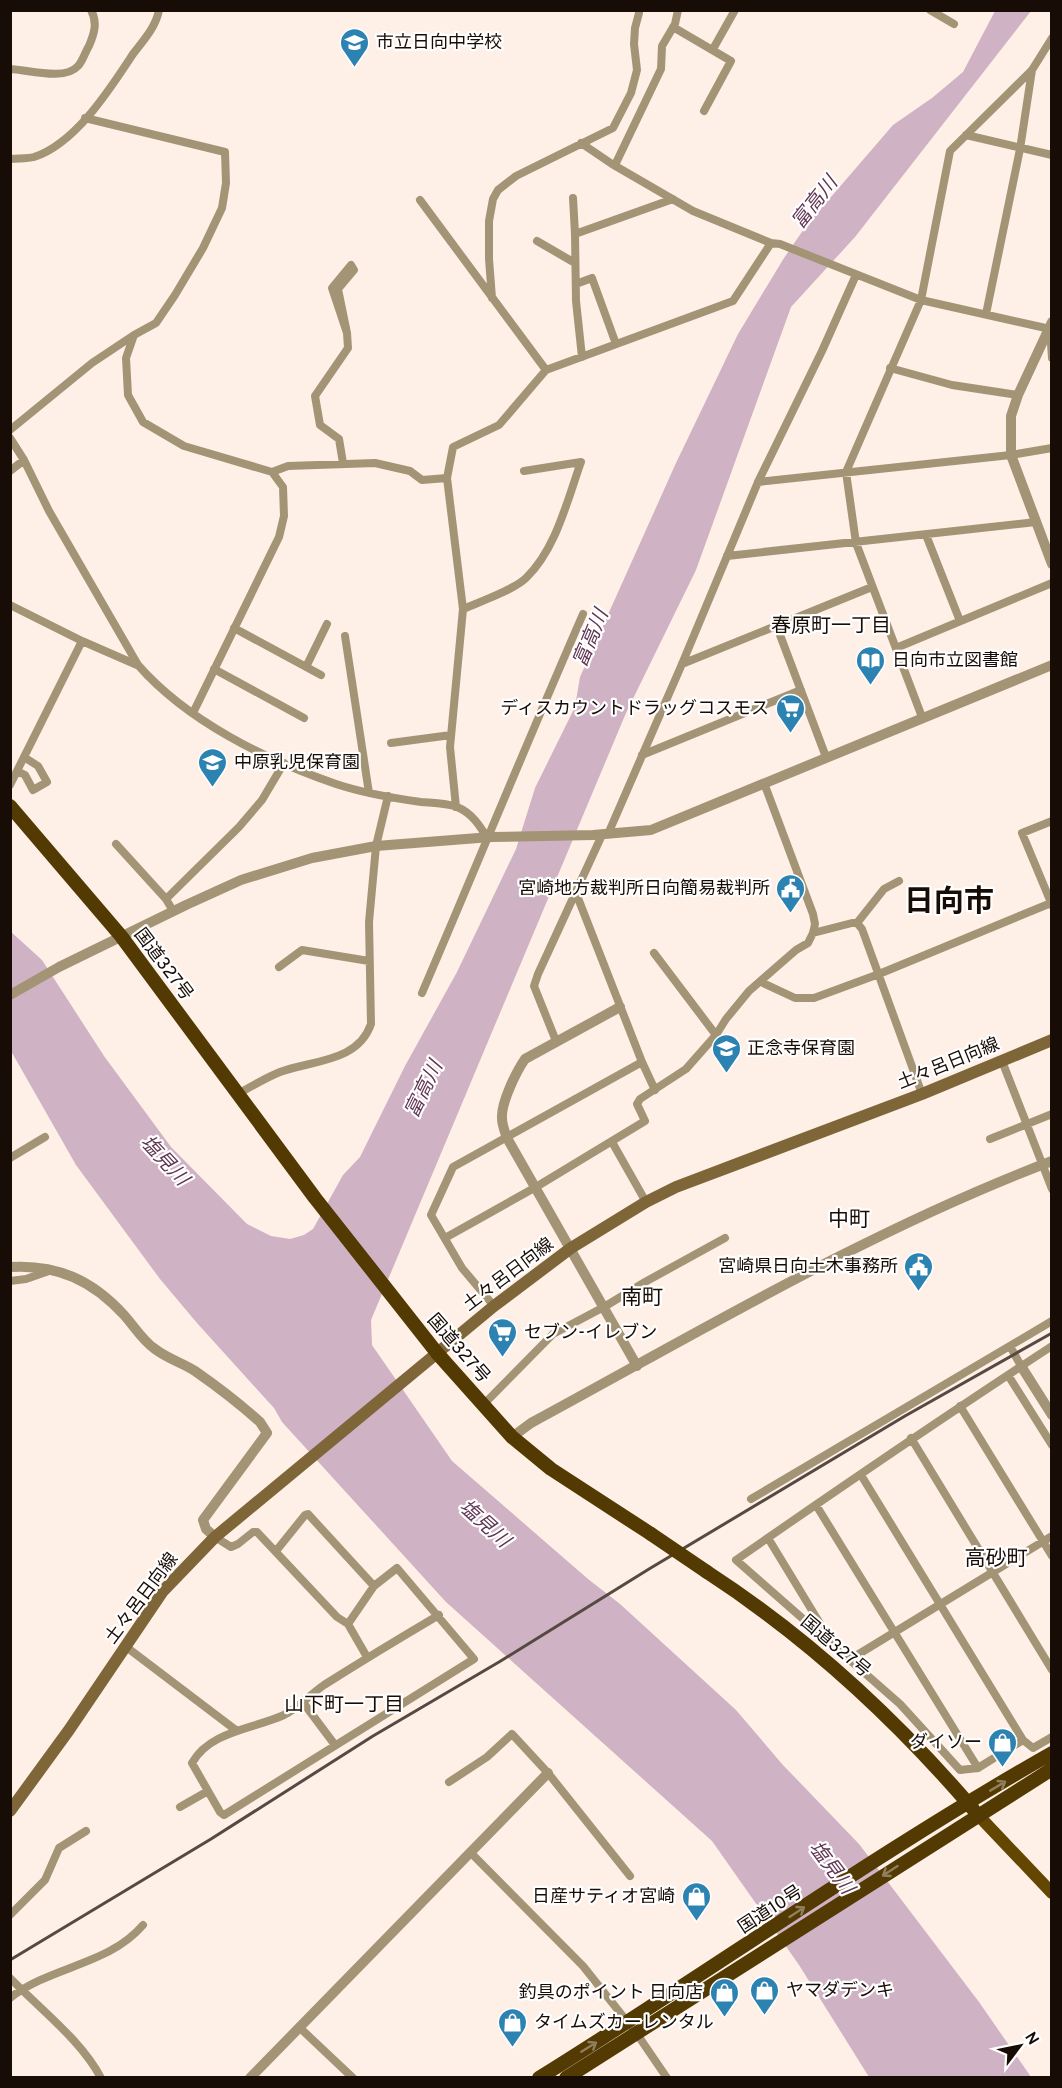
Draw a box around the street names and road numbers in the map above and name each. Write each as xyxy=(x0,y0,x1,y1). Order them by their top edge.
street label: 国道327号 xyxy=(128,924,197,1006)
street label: 土々呂日向線 xyxy=(894,1033,1003,1095)
street label: 土々呂日向線 xyxy=(459,1234,559,1317)
street label: 国道327号 xyxy=(421,1309,494,1388)
street label: 土々呂日向線 xyxy=(101,1549,184,1649)
street label: 国道327号 xyxy=(795,1611,875,1683)
street label: 国道10号 xyxy=(734,1881,807,1940)

